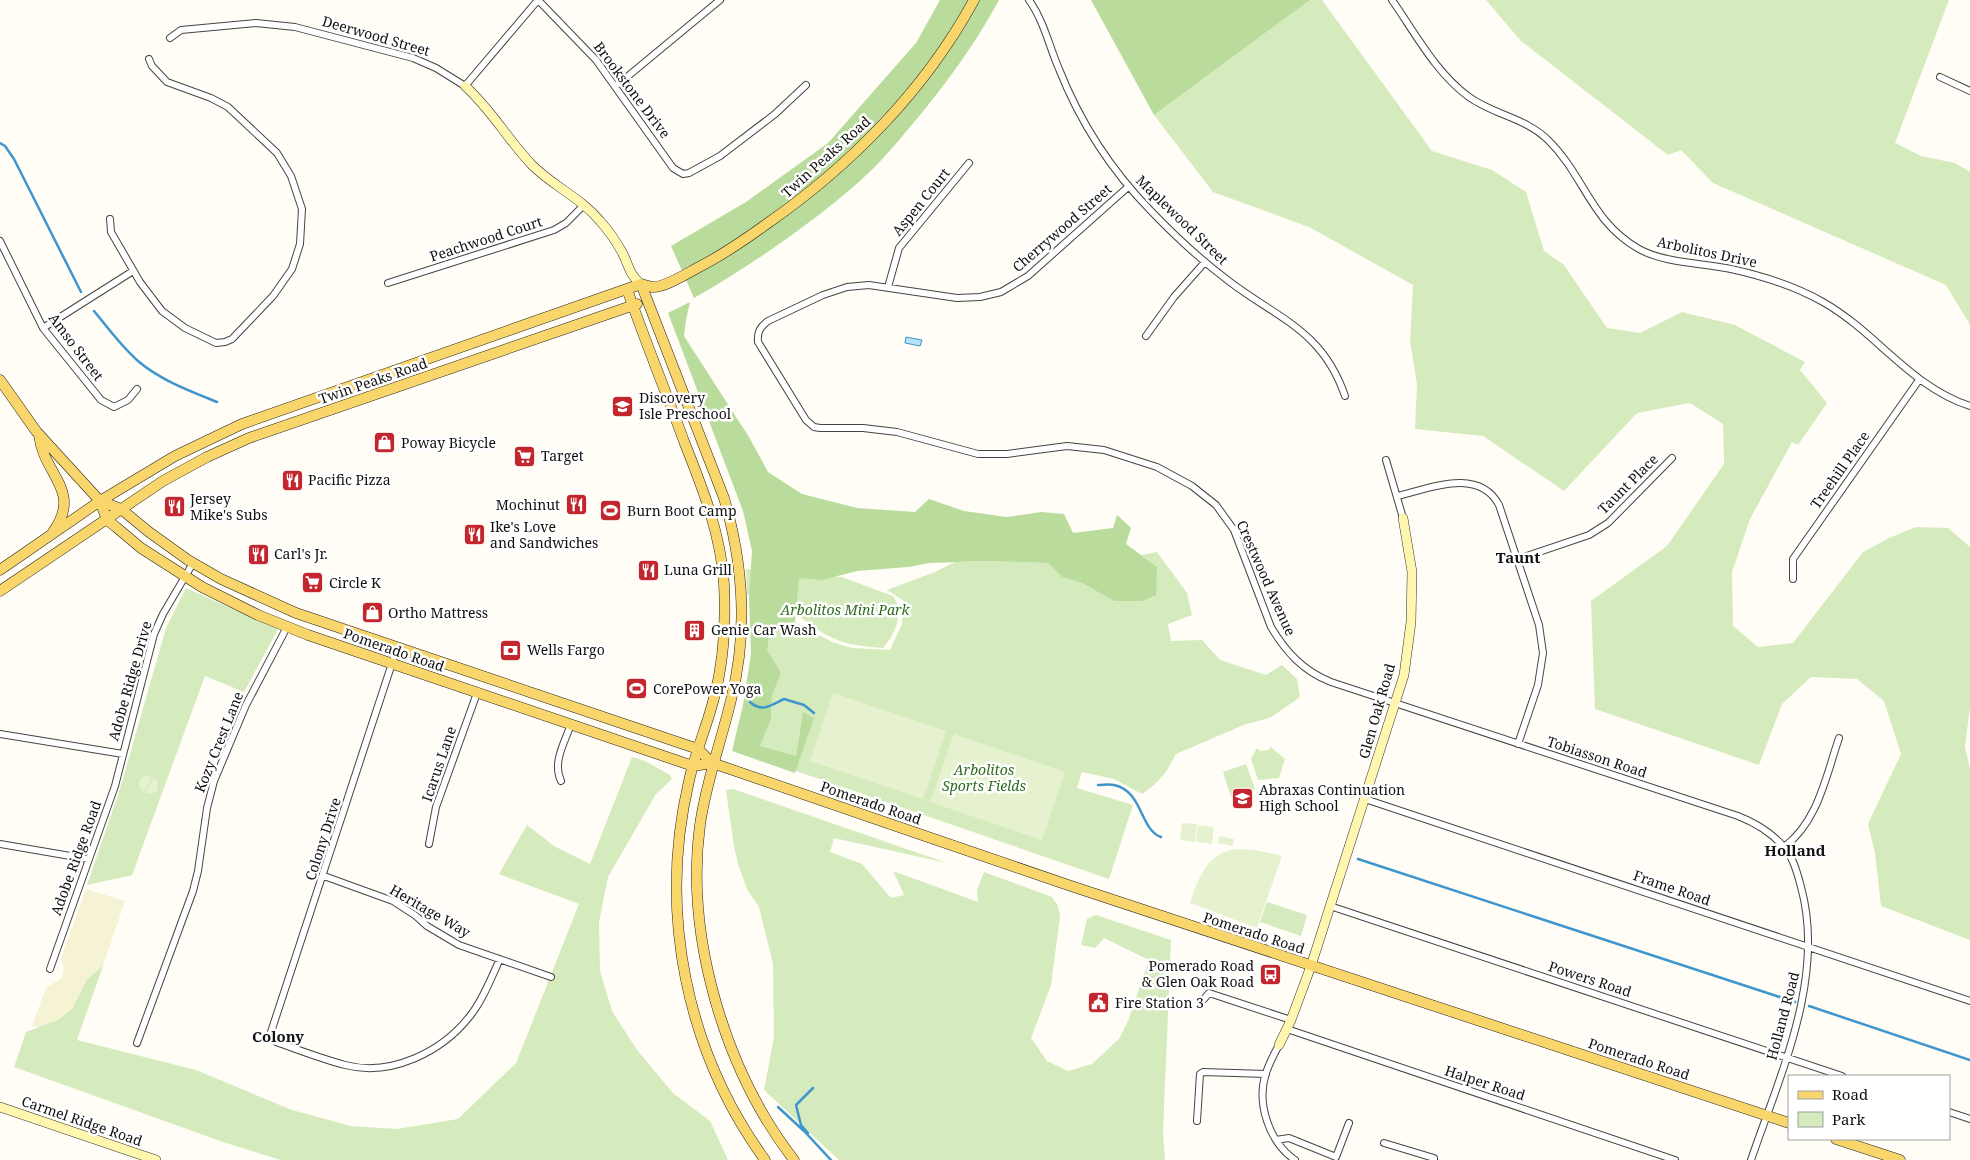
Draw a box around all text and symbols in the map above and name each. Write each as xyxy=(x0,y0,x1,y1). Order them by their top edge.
street label: Deerwood Street xyxy=(320,11,432,60)
street label: Brookstone Drive xyxy=(590,37,675,142)
street label: Twin Peaks Road xyxy=(777,111,874,202)
street label: Aspen Court xyxy=(887,164,954,240)
street label: Maplewood Street xyxy=(1132,171,1232,269)
street label: Cherrywood Street xyxy=(1008,179,1115,276)
street label: Peachwood Court xyxy=(427,211,545,266)
street label: Arbolitos Drive xyxy=(1655,232,1759,271)
street label: Amso Street xyxy=(45,309,108,384)
street label: Twin Peaks Road xyxy=(316,353,430,408)
place label: Discovery Isle Preschool xyxy=(639,388,732,423)
school or university icon: Discovery Isle Preschool xyxy=(611,394,635,418)
street label: Treehill Place xyxy=(1806,427,1873,512)
shop icon: Poway Bicycle xyxy=(373,431,397,455)
place label: Poway Bicycle xyxy=(401,433,496,452)
supermarket icon: Target xyxy=(513,444,537,468)
place label: Target xyxy=(541,446,584,465)
street label: Taunt Place xyxy=(1593,449,1662,518)
restaurant icon: Pacific Pizza xyxy=(280,468,304,492)
place label: Pacific Pizza xyxy=(308,470,391,489)
place label: Jersey Mike's Subs xyxy=(189,489,267,524)
restaurant icon: Mochinut xyxy=(564,493,588,517)
restaurant icon: Jersey Mike's Subs xyxy=(162,495,186,519)
place label: Mochinut xyxy=(496,495,560,514)
sports icon: Burn Boot Camp xyxy=(599,499,623,523)
place label: Burn Boot Camp xyxy=(627,501,737,520)
place label: Ike's Love and Sandwiches xyxy=(490,517,598,552)
street label: Crestwood Avenue xyxy=(1232,517,1300,638)
restaurant icon: Ike's Love and Sandwiches xyxy=(462,523,486,547)
restaurant icon: Carl's Jr. xyxy=(246,542,270,566)
place label: Carl's Jr. xyxy=(274,544,328,563)
district label: Taunt xyxy=(1496,547,1540,567)
restaurant icon: Luna Grill xyxy=(636,558,660,582)
place label: Luna Grill xyxy=(664,560,733,579)
supermarket icon: Circle K xyxy=(301,571,325,595)
place label: Circle K xyxy=(329,573,381,592)
park label: Arbolitos Mini Park xyxy=(779,600,911,619)
shop icon: Ortho Mattress xyxy=(360,601,384,625)
place label: Ortho Mattress xyxy=(388,603,488,622)
building icon: Genie Car Wash xyxy=(683,618,707,642)
street label: Adobe Ridge Drive xyxy=(103,619,156,743)
place label: Genie Car Wash xyxy=(711,620,817,639)
street label: Pomerado Road xyxy=(341,623,448,676)
bank icon: Wells Fargo xyxy=(499,638,523,662)
place label: Wells Fargo xyxy=(527,640,605,659)
street label: Glen Oak Road xyxy=(1354,661,1399,761)
sports icon: CorePower Yoga xyxy=(625,677,649,701)
place label: CorePower Yoga xyxy=(653,679,761,698)
street label: Kozy Crest Lane xyxy=(190,689,247,795)
street label: Icarus Lane xyxy=(417,724,460,804)
street label: Tobiasson Road xyxy=(1545,731,1650,782)
park label: Arbolitos Sports Fields xyxy=(942,760,1026,795)
street label: Pomerado Road xyxy=(818,776,925,829)
place label: Abraxas Continuation High School xyxy=(1259,780,1405,815)
school or university icon: Abraxas Continuation High School xyxy=(1231,786,1255,810)
street label: Colony Drive xyxy=(300,795,345,883)
street label: Adobe Ridge Road xyxy=(46,798,105,918)
district label: Holland xyxy=(1765,840,1826,860)
street label: Frame Road xyxy=(1631,865,1714,910)
street label: Heritage Way xyxy=(386,880,474,941)
street label: Pomerado Road xyxy=(1201,907,1308,958)
place label: Pomerado Road & Glen Oak Road xyxy=(1142,956,1254,991)
street label: Powers Road xyxy=(1546,956,1635,1001)
bus stop icon: Pomerado Road & Glen Oak Road xyxy=(1258,962,1282,986)
street label: Holland Road xyxy=(1762,969,1804,1062)
public building icon: Fire Station 3 xyxy=(1087,991,1111,1015)
place label: Fire Station 3 xyxy=(1115,993,1204,1012)
district label: Colony xyxy=(252,1026,304,1046)
street label: Pomerado Road xyxy=(1586,1033,1693,1084)
street label: Halper Road xyxy=(1443,1061,1528,1105)
legend xyxy=(1788,1075,1950,1140)
text: Road xyxy=(1832,1084,1868,1104)
street label: Carmel Ridge Road xyxy=(19,1091,145,1150)
text: Park xyxy=(1832,1109,1866,1129)

